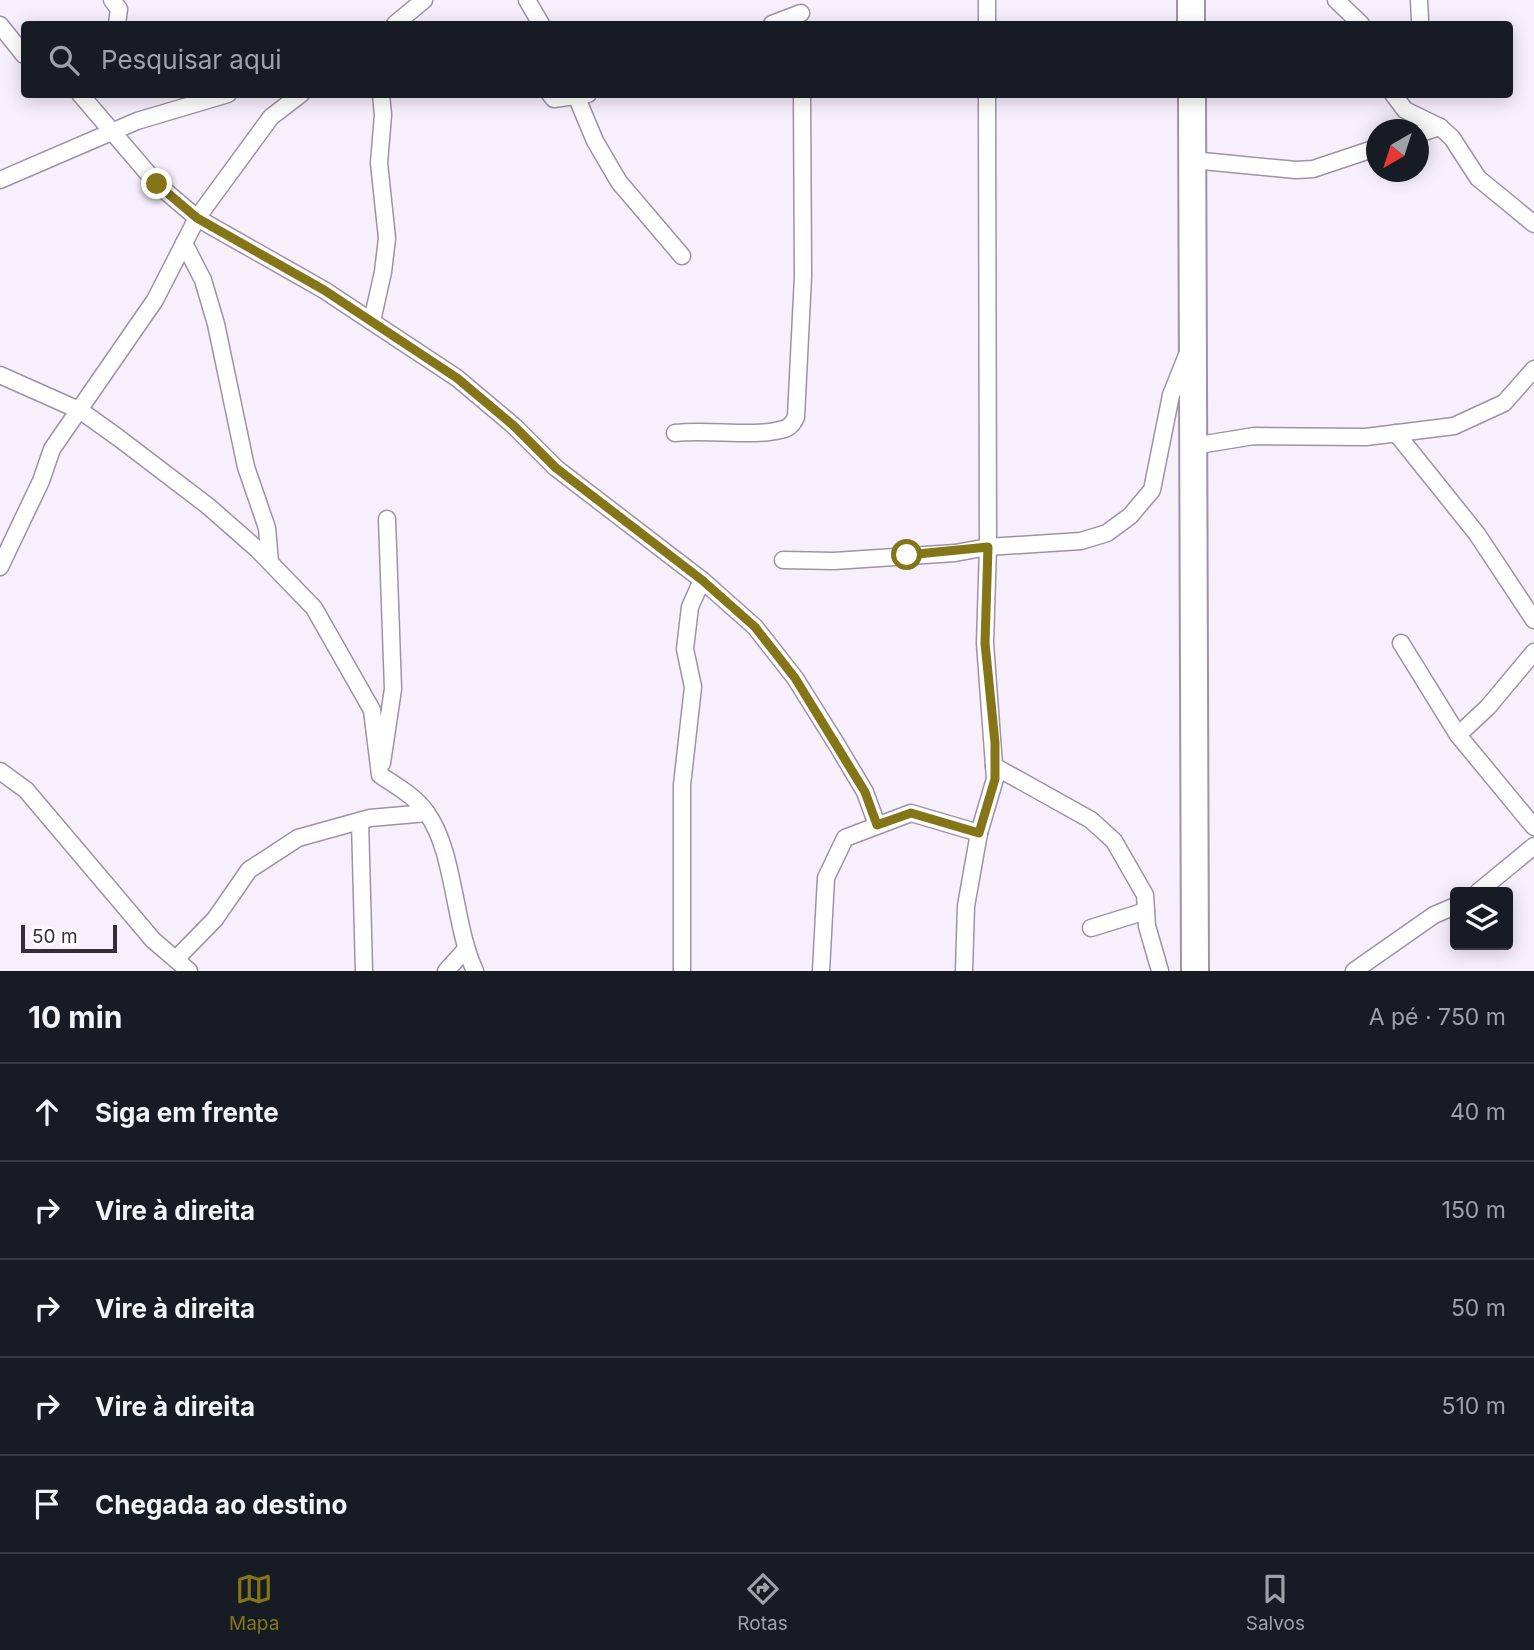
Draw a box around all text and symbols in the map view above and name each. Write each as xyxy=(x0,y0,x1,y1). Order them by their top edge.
search box xyxy=(21,21,1513,98)
icon: search xyxy=(45,41,83,79)
text: Pesquisar aqui xyxy=(101,44,282,75)
north arrow xyxy=(1366,119,1429,182)
route end xyxy=(141,168,172,199)
route start xyxy=(891,539,922,570)
map controls xyxy=(1450,887,1513,950)
button: layers xyxy=(1450,887,1513,950)
scale bar xyxy=(21,922,117,954)
text: 50 m xyxy=(32,925,78,948)
text: 10 min xyxy=(28,999,122,1035)
text: A pé · 750 m xyxy=(1369,1003,1506,1031)
icon: ahead xyxy=(28,1093,66,1131)
text: Siga em frente xyxy=(95,1097,279,1128)
text: 40 m xyxy=(1450,1098,1506,1126)
icon: right xyxy=(28,1191,66,1229)
text: Vire à direita xyxy=(95,1195,255,1226)
text: 150 m xyxy=(1442,1196,1506,1224)
icon: right xyxy=(28,1289,66,1327)
text: Vire à direita xyxy=(95,1293,255,1324)
text: 50 m xyxy=(1451,1294,1506,1322)
icon: right xyxy=(28,1387,66,1425)
text: Vire à direita xyxy=(95,1391,255,1422)
text: 510 m xyxy=(1442,1392,1506,1420)
icon: arrive xyxy=(28,1485,66,1523)
text: Chegada ao destino xyxy=(95,1489,347,1520)
tab: Mapa xyxy=(229,1570,279,1635)
tab: Rotas xyxy=(737,1570,788,1635)
tab: Salvos xyxy=(1246,1570,1305,1635)

